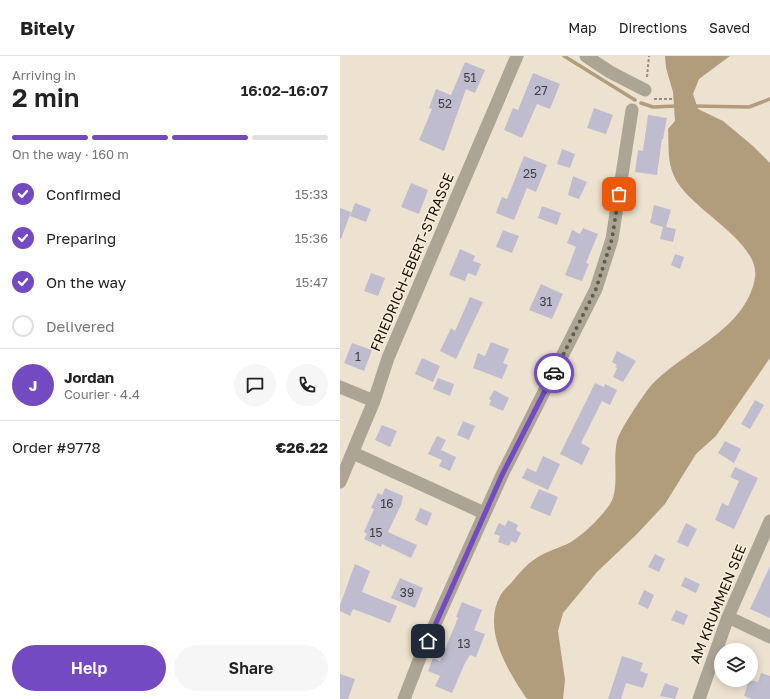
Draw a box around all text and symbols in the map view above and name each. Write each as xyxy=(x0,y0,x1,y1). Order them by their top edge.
text: Bitely xyxy=(20,16,75,39)
text: Map xyxy=(568,19,597,36)
text: Directions xyxy=(619,19,687,36)
text: Saved xyxy=(709,19,750,36)
text: Arriving in xyxy=(12,67,76,83)
house number: 51 xyxy=(464,70,477,85)
text: 16:02–16:07 xyxy=(241,81,328,99)
text: 2 min xyxy=(12,82,80,113)
house number: 27 xyxy=(534,83,548,98)
house number: 52 xyxy=(438,96,452,111)
text: On the way · 160 m xyxy=(12,146,129,162)
house number: 25 xyxy=(523,166,537,181)
street label: FRIEDRICH-EBERT-STRASSE xyxy=(366,170,457,354)
pin xyxy=(602,177,636,211)
icon: check xyxy=(12,183,34,205)
icon: bag xyxy=(608,183,630,205)
text: Confirmed xyxy=(46,185,121,203)
text: 15:33 xyxy=(295,186,328,202)
icon: check xyxy=(12,227,34,249)
text: Preparing xyxy=(46,229,116,247)
text: 15:36 xyxy=(295,230,328,246)
icon: check xyxy=(12,271,34,293)
text: On the way xyxy=(46,273,126,291)
text: 15:47 xyxy=(295,274,328,290)
house number: 31 xyxy=(540,294,553,309)
text: Delivered xyxy=(46,317,114,335)
house number: 1 xyxy=(355,349,361,364)
courier xyxy=(534,353,574,393)
icon: car xyxy=(543,362,565,384)
button: chat xyxy=(234,364,276,406)
button: phone xyxy=(286,364,328,406)
text: Jordan xyxy=(64,368,114,386)
text: J xyxy=(29,376,37,394)
text: Courier · 4.4 xyxy=(64,386,140,402)
text: Order #9778 xyxy=(12,438,101,456)
text: €26.22 xyxy=(276,438,328,456)
house number: 16 xyxy=(380,496,394,511)
house number: 15 xyxy=(370,525,382,540)
street label: AM KRUMMEN SEE xyxy=(686,542,749,666)
house number: 39 xyxy=(400,585,414,600)
pin xyxy=(411,624,445,658)
icon: home xyxy=(417,630,439,652)
house number: 13 xyxy=(458,636,470,651)
map controls xyxy=(714,643,758,687)
button: layers xyxy=(714,643,758,687)
button: Help xyxy=(12,645,166,691)
button: Share xyxy=(174,645,328,691)

